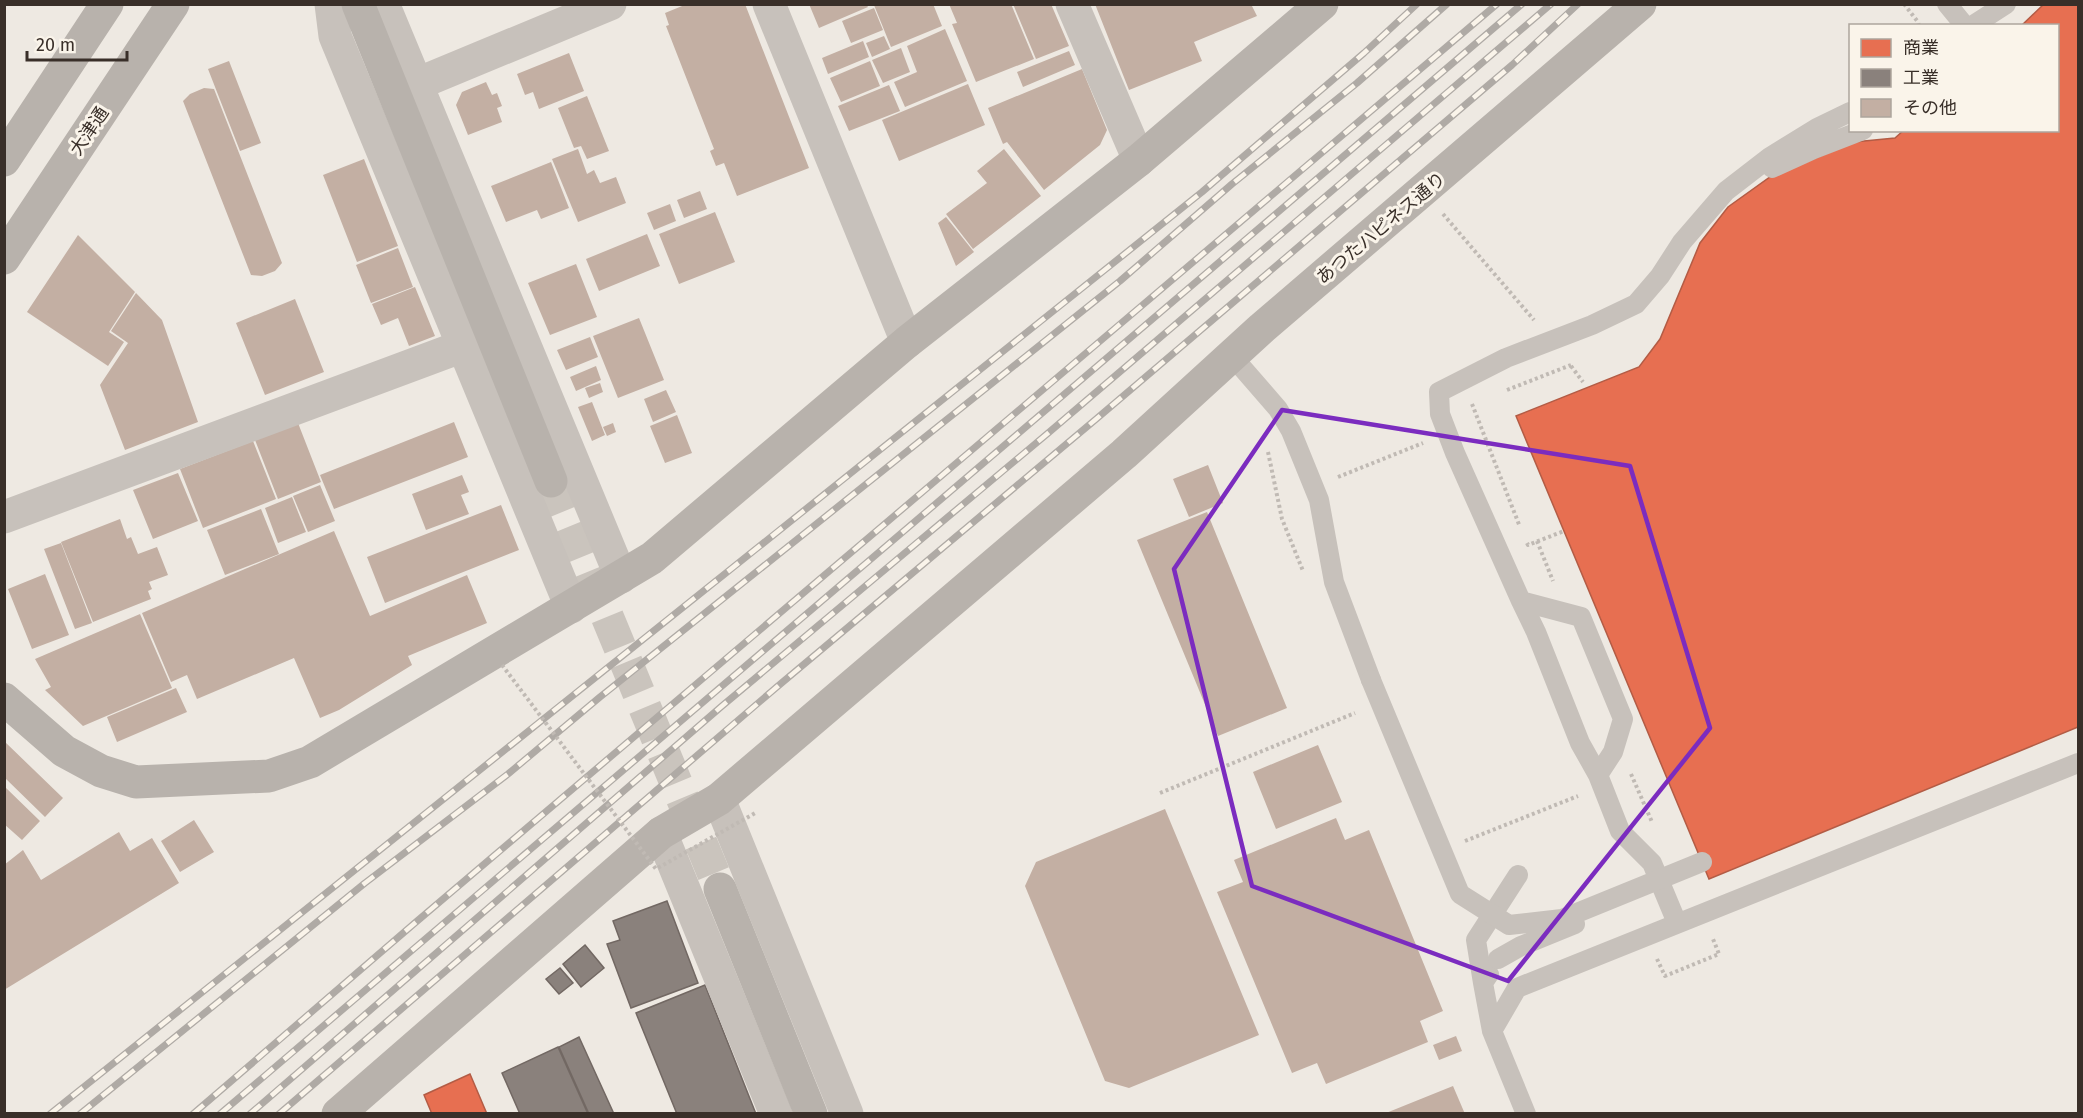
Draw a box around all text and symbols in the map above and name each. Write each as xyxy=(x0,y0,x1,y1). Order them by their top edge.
scale bar xyxy=(27,24,128,62)
legend xyxy=(1849,24,2059,132)
text: 20 m xyxy=(36,34,75,56)
text: 商業 xyxy=(1903,37,1939,59)
text: 工業 xyxy=(1903,67,1939,89)
text: その他 xyxy=(1903,97,1957,119)
street label: 大津通 xyxy=(65,102,113,160)
street label: あつたハピネス通り xyxy=(1312,168,1450,288)

